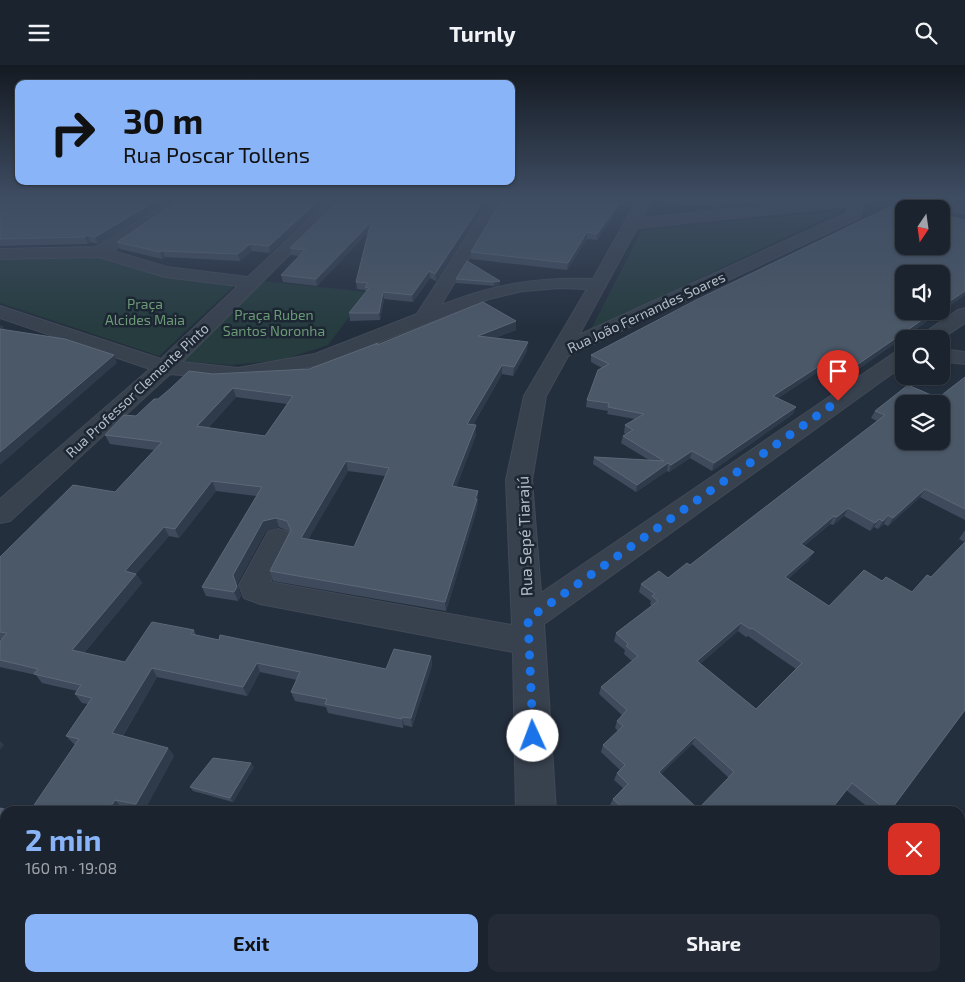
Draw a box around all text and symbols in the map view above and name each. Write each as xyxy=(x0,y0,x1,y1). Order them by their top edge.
icon: menu xyxy=(25,19,53,47)
icon: search xyxy=(912,19,940,47)
text: Turnly xyxy=(449,20,516,46)
text: 30 m xyxy=(123,99,203,141)
icon: right xyxy=(40,100,105,165)
text: Rua Poscar Tollens xyxy=(123,141,310,167)
north arrow xyxy=(895,200,950,255)
map controls xyxy=(895,200,950,450)
button: sound xyxy=(895,265,950,320)
street label: Rua João Fernandes Soares xyxy=(564,268,728,356)
park label: Praça Alcides Maia xyxy=(105,295,185,328)
park label: Praça Ruben Santos Noronha xyxy=(223,306,325,339)
street label: Rua Professor Clemente Pinto xyxy=(62,319,212,461)
button: search xyxy=(895,330,950,385)
pin xyxy=(817,350,859,401)
icon: arrive xyxy=(824,357,852,385)
button: layers xyxy=(895,395,950,450)
street label: Rua Sepé Tiarajú xyxy=(512,475,537,596)
position arrow xyxy=(506,709,558,761)
text: 2 min xyxy=(25,821,102,857)
button: close xyxy=(888,823,940,875)
text: 160 m · 19:08 xyxy=(25,858,117,877)
button: Exit xyxy=(25,914,478,972)
button: Share xyxy=(488,914,940,972)

